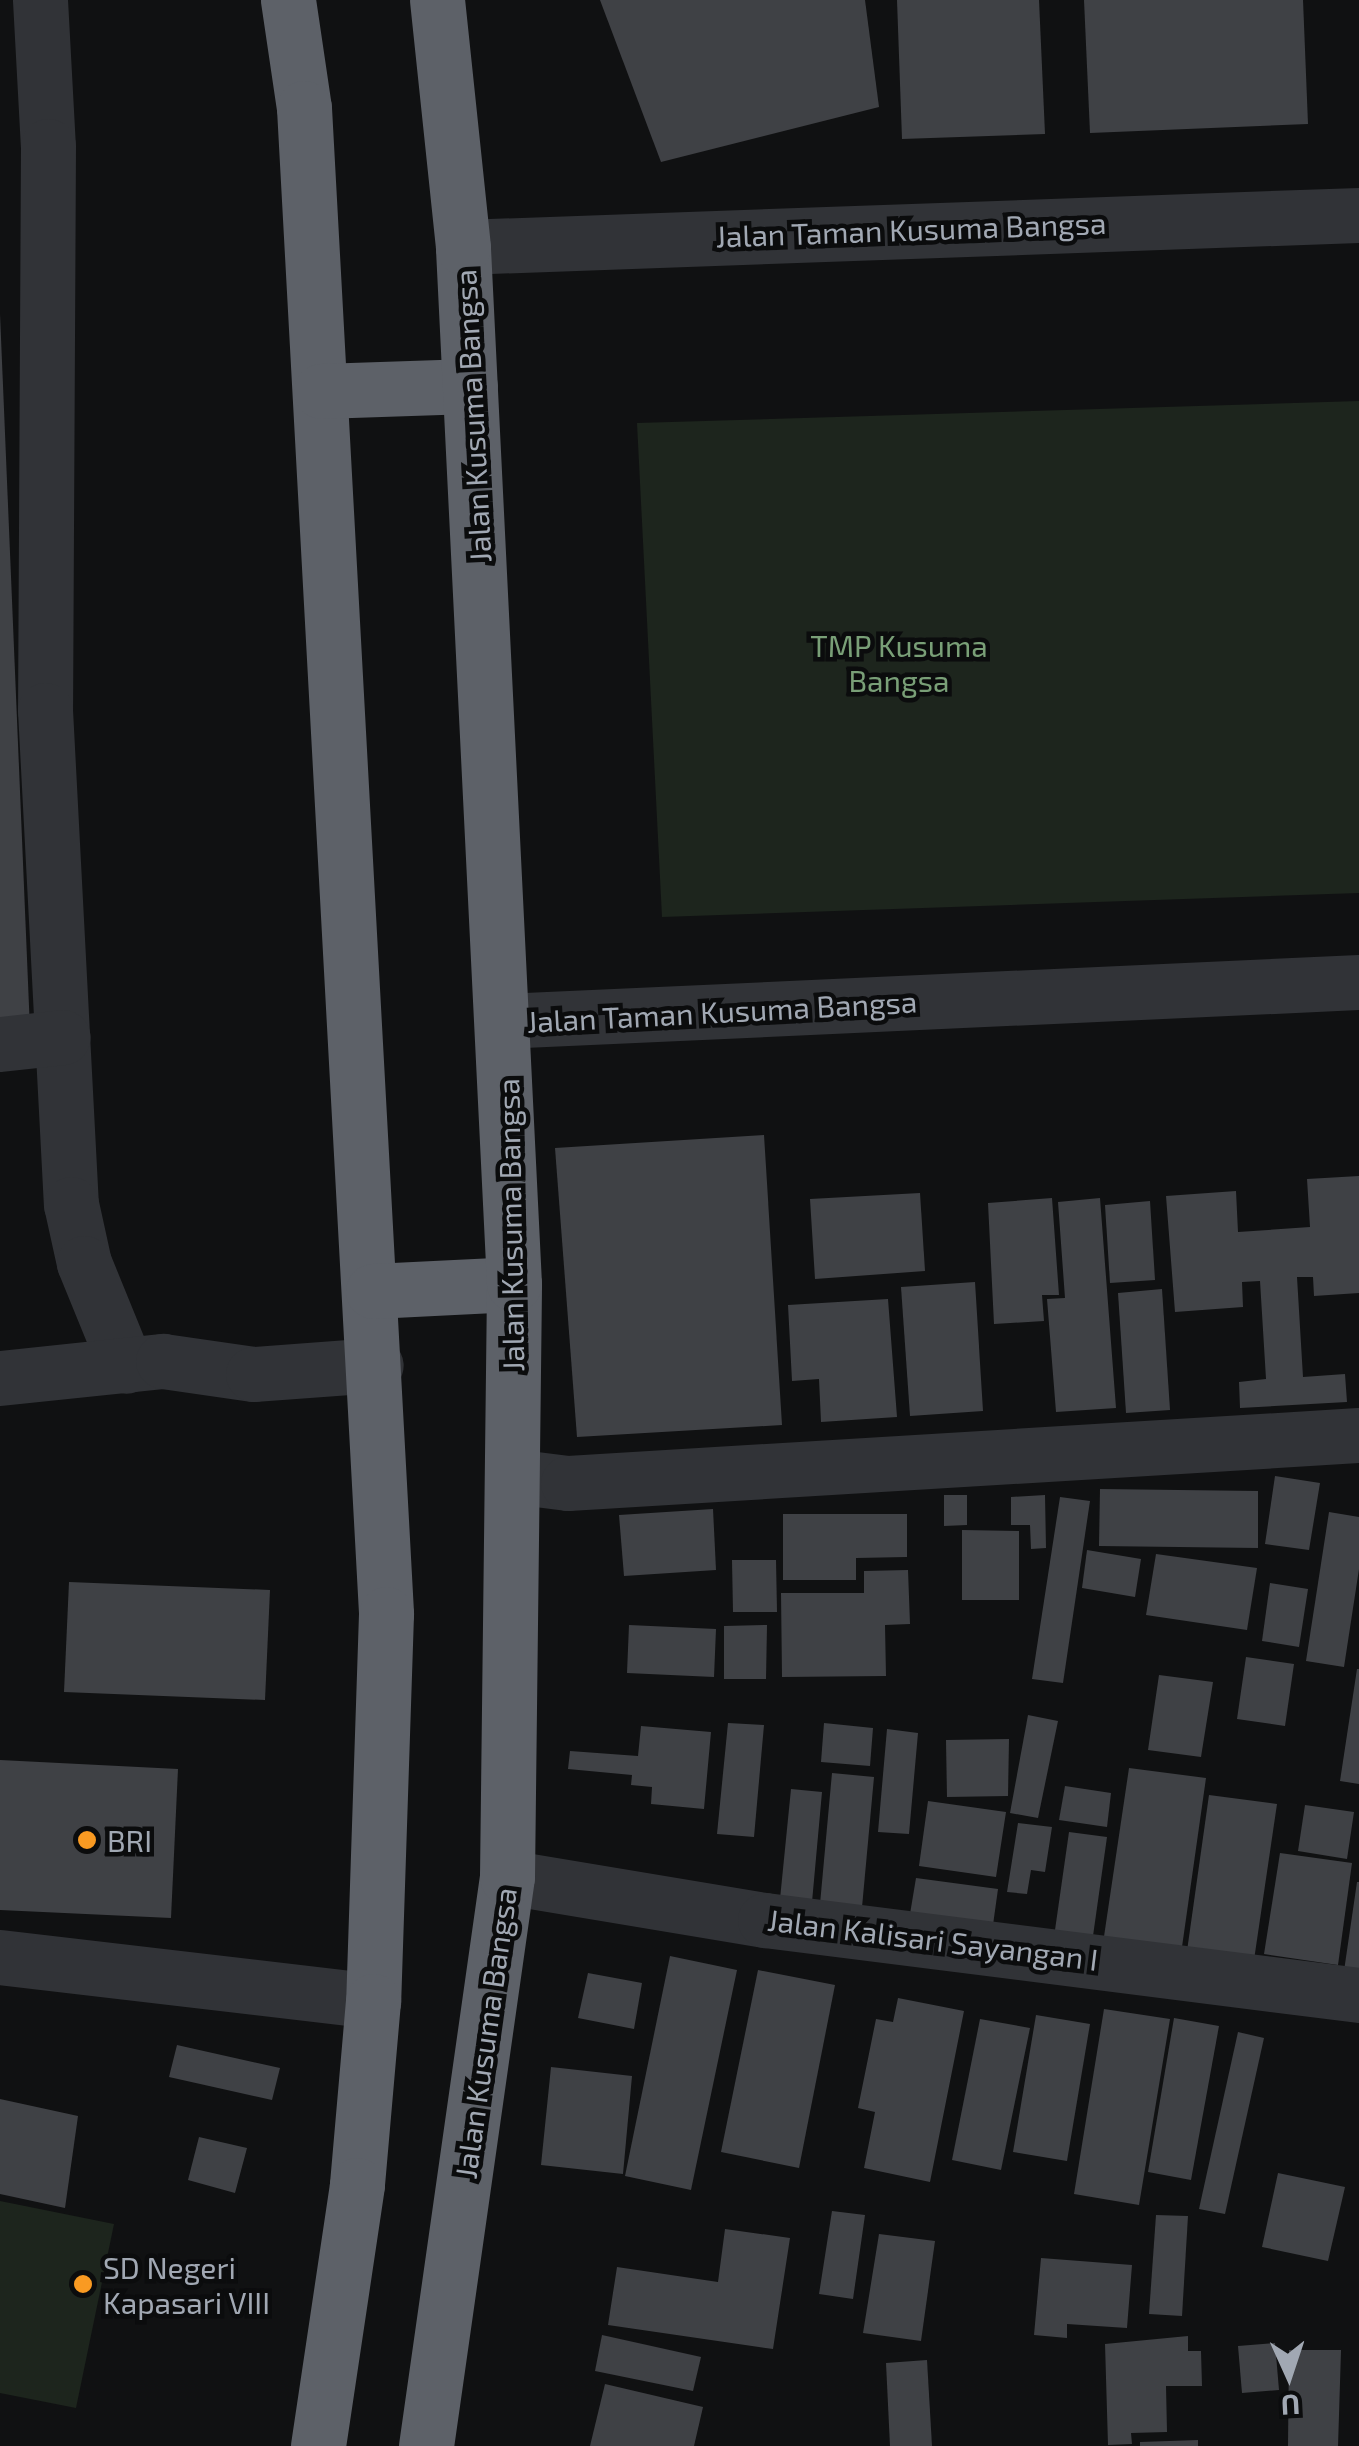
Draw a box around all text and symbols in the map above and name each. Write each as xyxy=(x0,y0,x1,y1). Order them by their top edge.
street label: Jalan Taman Kusuma Bangsa xyxy=(715,204,1107,254)
street label: Jalan Kusuma Bangsa xyxy=(446,268,498,564)
park label: TMP Kusuma Bangsa xyxy=(810,627,988,698)
street label: Jalan Taman Kusuma Bangsa xyxy=(526,983,918,1039)
street label: Jalan Kusuma Bangsa xyxy=(489,1078,531,1372)
place label: BRI xyxy=(107,1822,152,1858)
marker: BRI xyxy=(76,1829,98,1851)
street label: Jalan Kusuma Bangsa xyxy=(447,1885,523,2181)
street label: Jalan Kalisari Sayangan I xyxy=(766,1901,1100,1977)
place label: SD Negeri Kapasari VIII xyxy=(103,2249,271,2320)
marker: SD Negeri Kapasari VIII xyxy=(72,2273,94,2295)
north arrow xyxy=(1239,2326,1339,2426)
text: U xyxy=(1280,2388,1301,2423)

